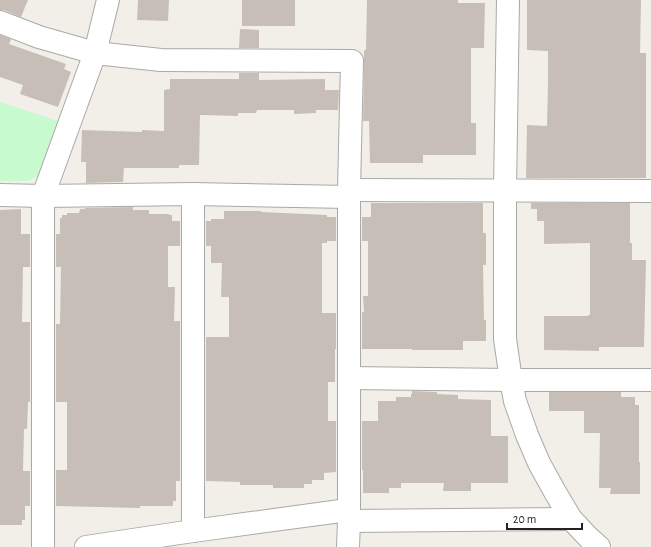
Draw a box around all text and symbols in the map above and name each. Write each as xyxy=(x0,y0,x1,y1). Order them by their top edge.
scale bar xyxy=(507,505,582,531)
text: 20 m xyxy=(513,513,536,525)

